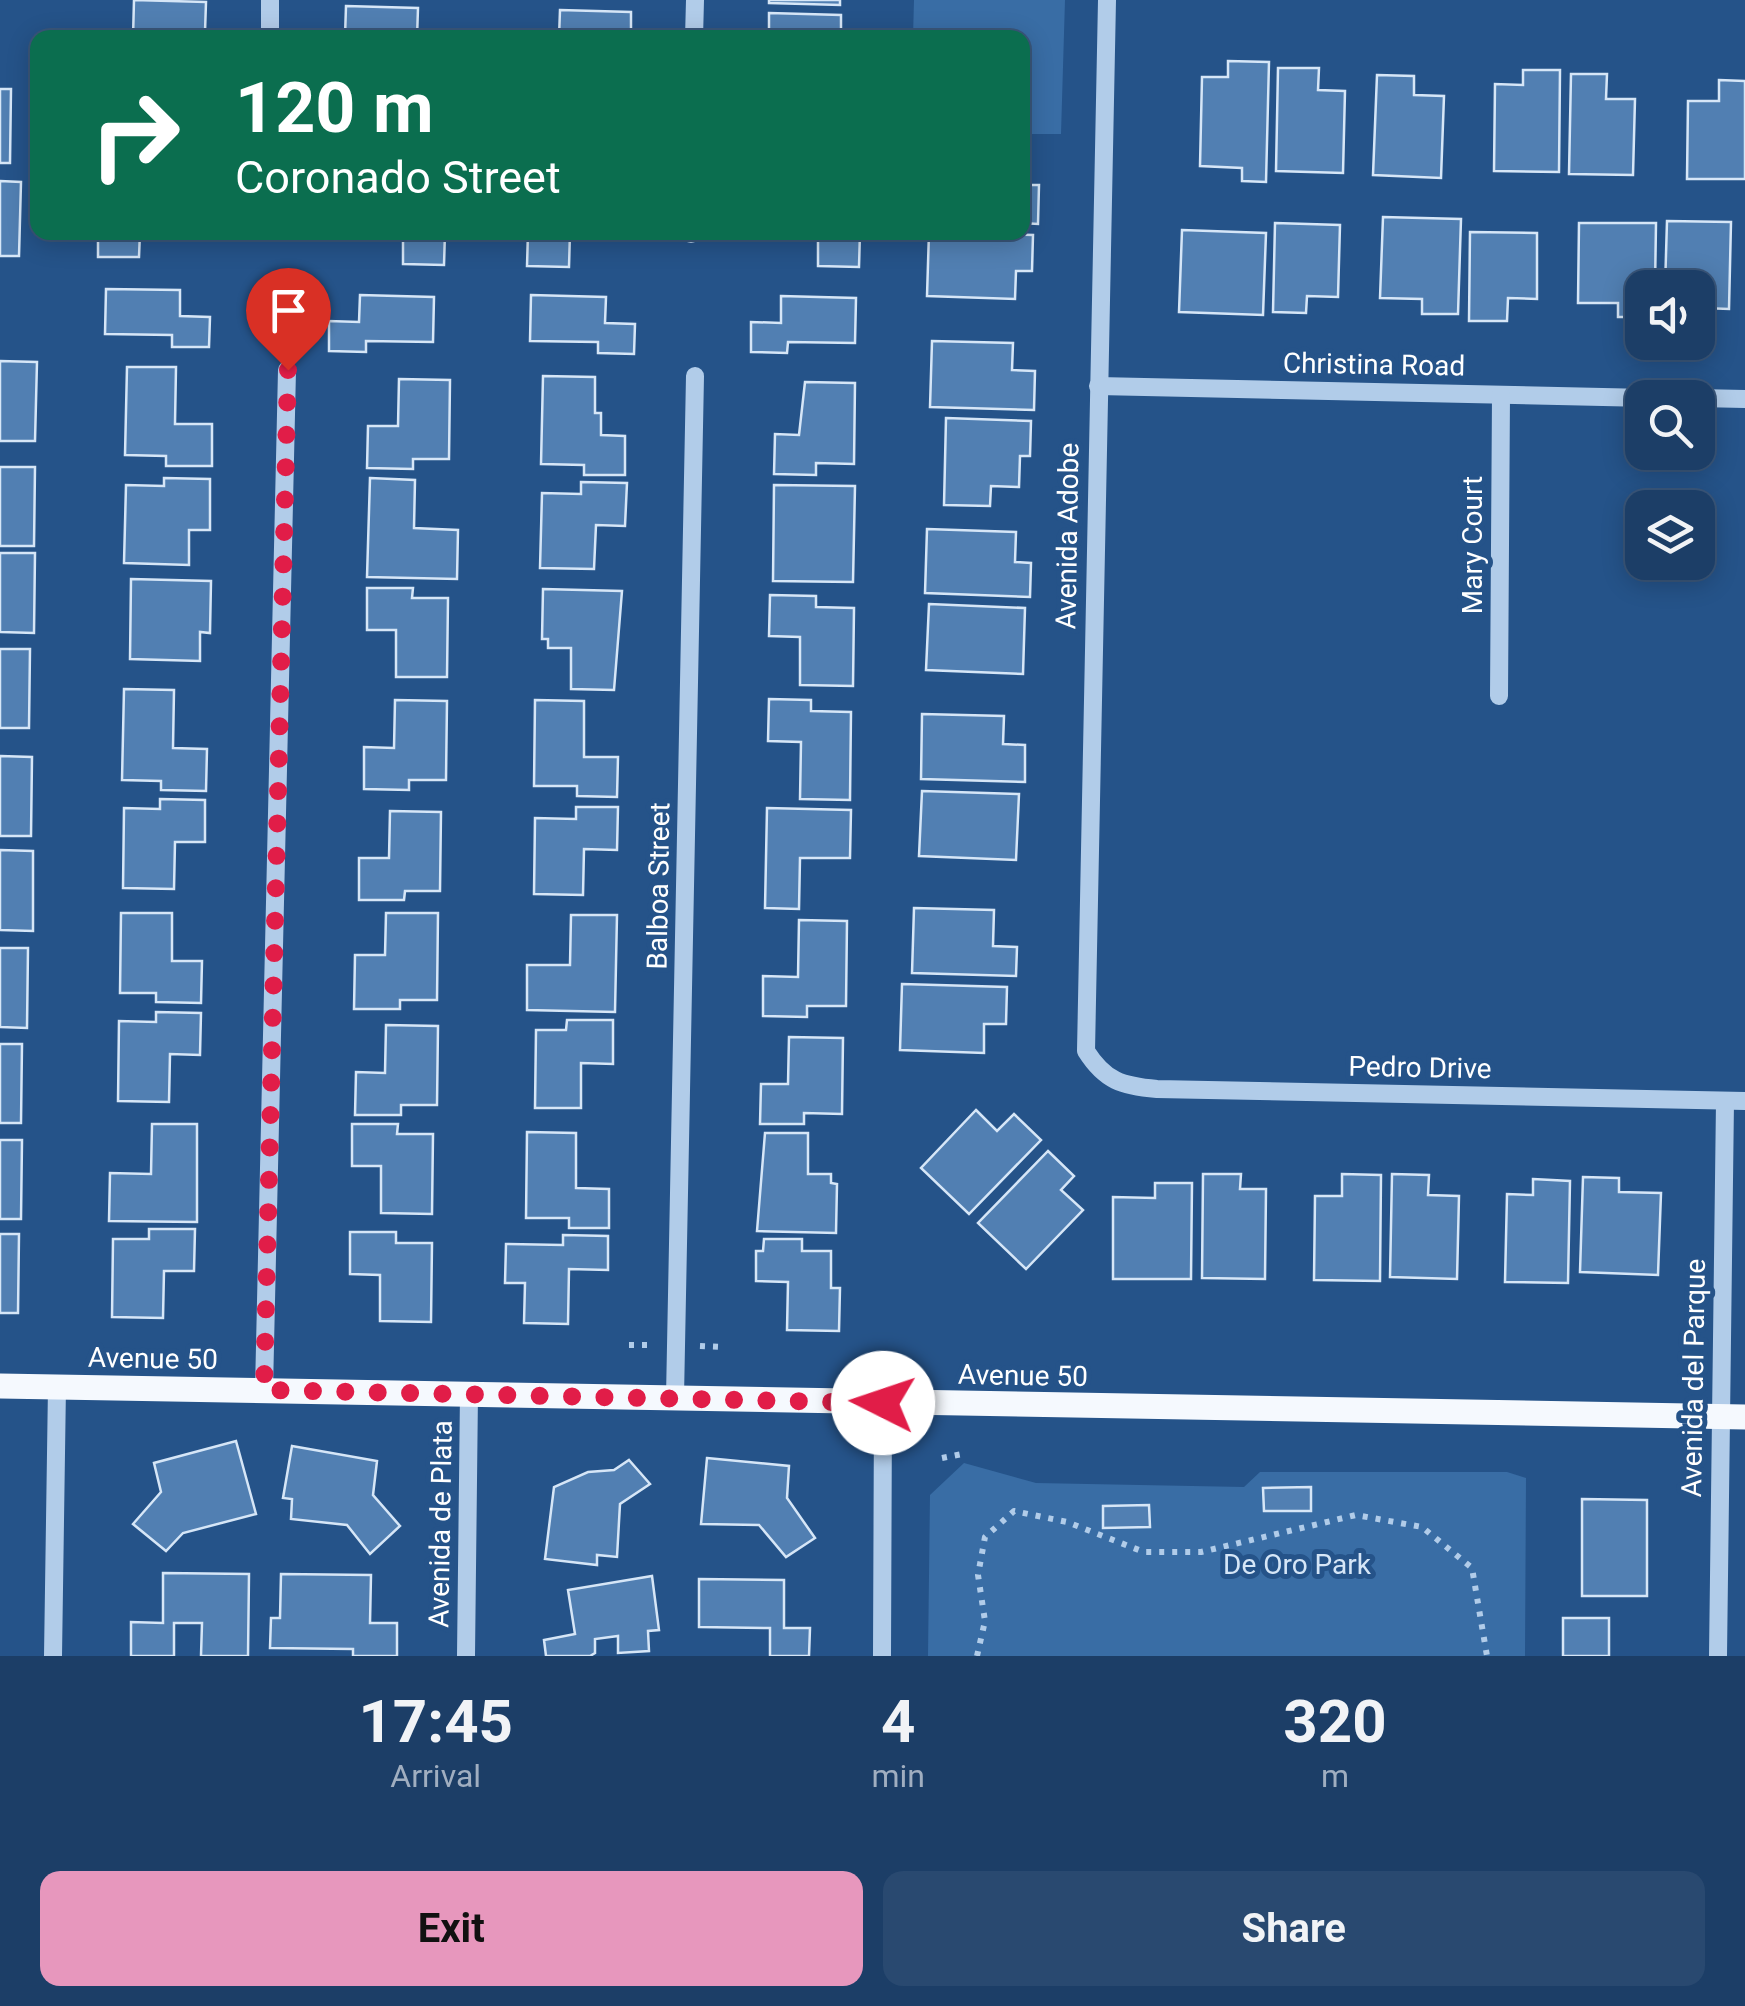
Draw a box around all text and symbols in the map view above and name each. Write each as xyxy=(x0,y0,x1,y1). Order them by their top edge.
text: 120 m xyxy=(235,67,434,149)
icon: right xyxy=(70,70,200,200)
text: Coronado Street xyxy=(235,151,561,204)
pin xyxy=(246,268,331,371)
map controls xyxy=(1625,270,1715,580)
button: sound xyxy=(1625,270,1715,360)
icon: arrive xyxy=(261,283,316,338)
street label: Christina Road xyxy=(1283,346,1465,383)
button: search xyxy=(1625,380,1715,470)
street label: Avenida Adobe xyxy=(1049,442,1086,630)
street label: Mary Court xyxy=(1456,476,1489,614)
button: layers xyxy=(1625,490,1715,580)
street label: Balboa Street xyxy=(641,802,676,970)
street label: Pedro Drive xyxy=(1348,1050,1492,1085)
street label: Avenida del Parque xyxy=(1675,1258,1712,1498)
street label: Avenue 50 xyxy=(88,1341,218,1376)
position arrow xyxy=(831,1351,935,1455)
street label: Avenue 50 xyxy=(958,1358,1088,1393)
street label: Avenida de Plata xyxy=(422,1420,459,1628)
park label: De Oro Park xyxy=(1223,1548,1372,1581)
text: 17:45 xyxy=(358,1686,513,1757)
text: 4 xyxy=(881,1686,915,1757)
text: 320 xyxy=(1283,1686,1387,1757)
text: Arrival xyxy=(390,1757,481,1795)
text: min xyxy=(871,1757,925,1795)
text: m xyxy=(1321,1757,1349,1795)
button: Exit xyxy=(40,1871,863,1986)
button: Share xyxy=(883,1871,1705,1986)

